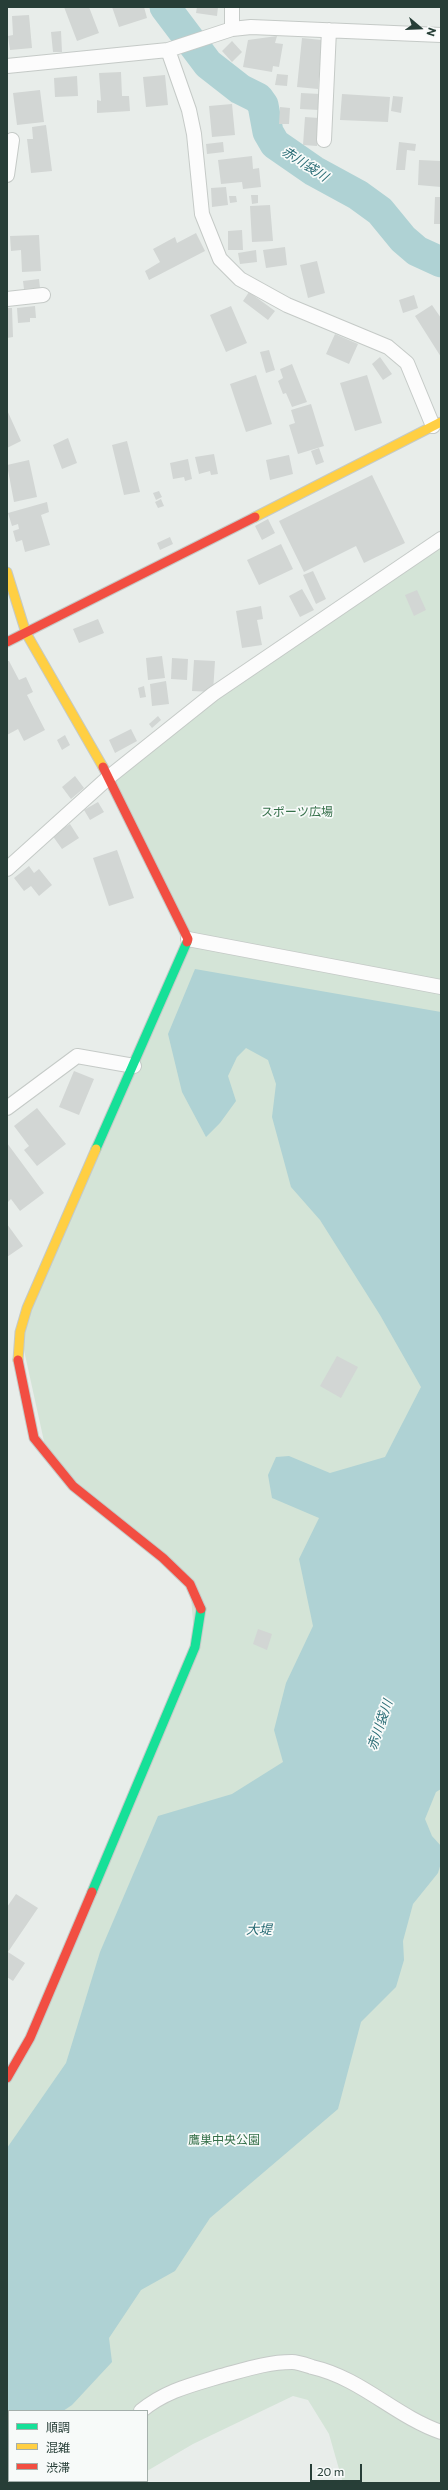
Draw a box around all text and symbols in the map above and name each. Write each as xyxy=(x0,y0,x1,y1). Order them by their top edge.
north arrow xyxy=(400,8,440,48)
text: N xyxy=(424,26,439,38)
water label: 赤川袋川 xyxy=(279,143,331,185)
park label: スポーツ広場 xyxy=(261,805,333,819)
water label: 赤川袋川 xyxy=(364,1698,396,1752)
water label: 大堤 xyxy=(246,1922,272,1938)
park label: 鷹巣中央公園 xyxy=(188,2133,260,2147)
legend xyxy=(8,2410,148,2482)
text: 順調 xyxy=(46,2420,70,2434)
text: 混雑 xyxy=(46,2440,70,2454)
scale bar xyxy=(312,2456,364,2482)
text: 渋滞 xyxy=(46,2460,70,2474)
text: 20 m xyxy=(317,2464,344,2478)

